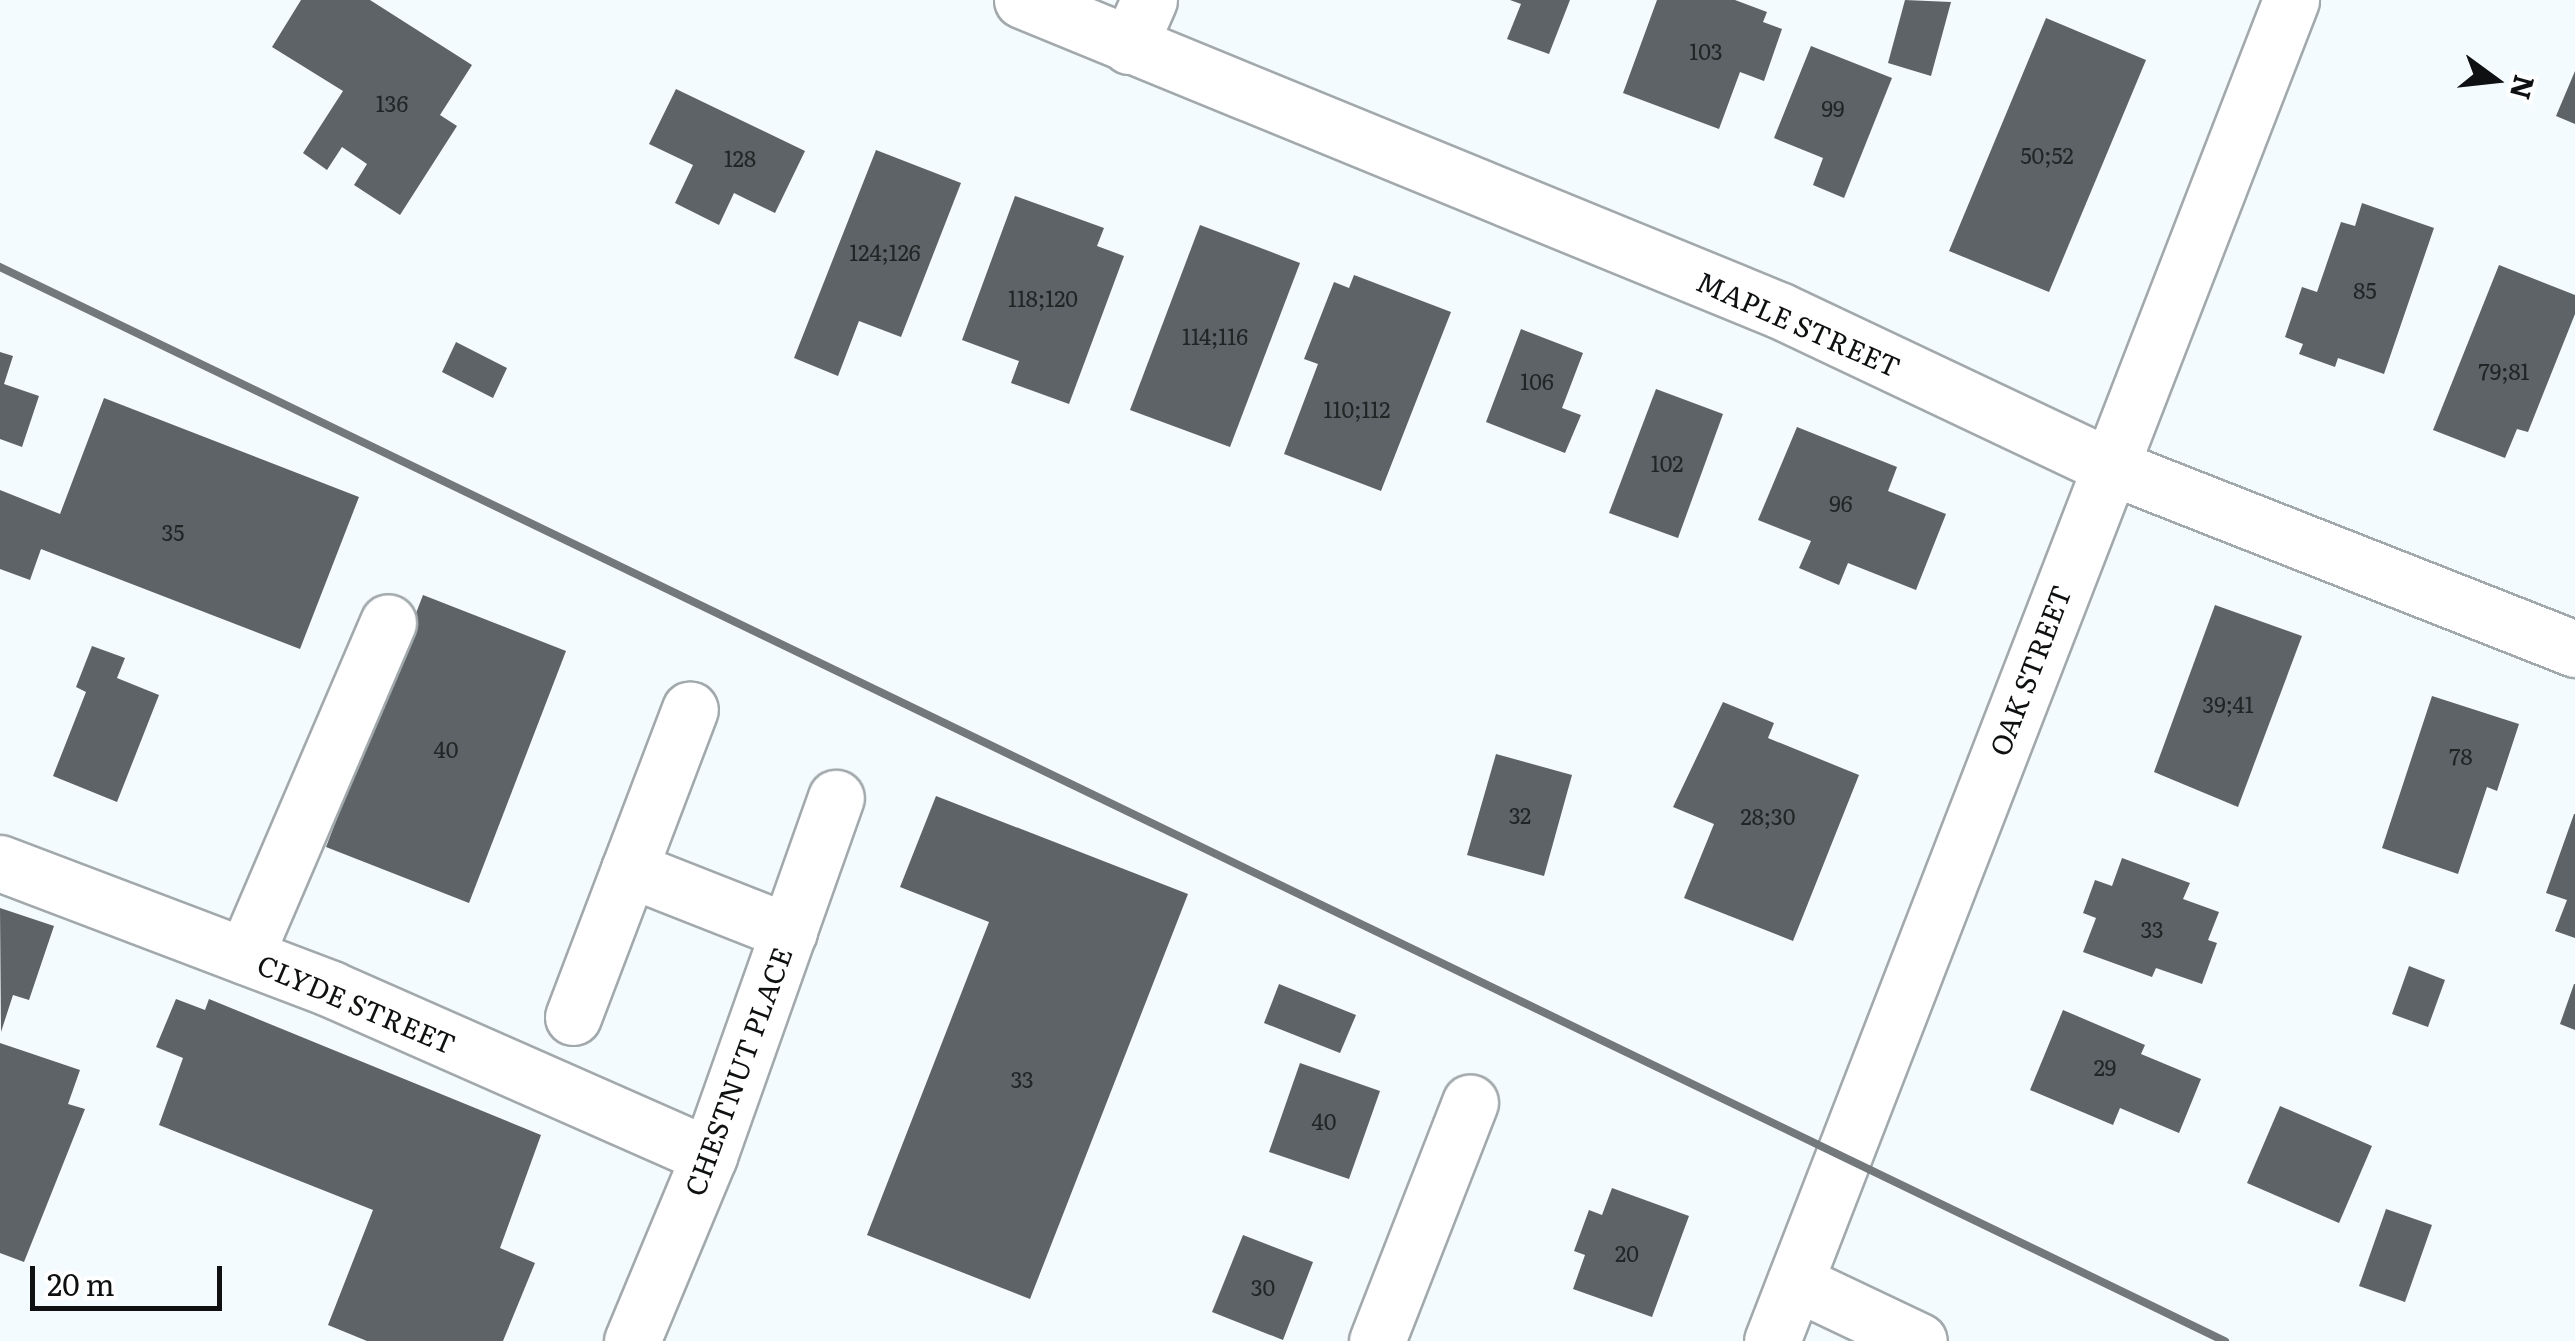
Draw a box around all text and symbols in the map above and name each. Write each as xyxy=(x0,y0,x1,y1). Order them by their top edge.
north arrow xyxy=(2445,30,2545,130)
house number: 103 xyxy=(1689,38,1723,64)
text: N xyxy=(2501,71,2547,105)
house number: 136 xyxy=(376,90,408,116)
house number: 99 xyxy=(1821,95,1845,121)
house number: 50;52 xyxy=(2020,142,2074,168)
house number: 128 xyxy=(724,145,756,171)
house number: 124;126 xyxy=(849,239,921,265)
street label: MAPLE STREET xyxy=(1692,263,1906,383)
house number: 85 xyxy=(2353,277,2377,303)
house number: 118;120 xyxy=(1008,285,1078,311)
house number: 114;116 xyxy=(1182,323,1248,349)
house number: 79;81 xyxy=(2479,358,2529,384)
house number: 106 xyxy=(1520,368,1554,394)
house number: 110;112 xyxy=(1324,396,1390,422)
house number: 102 xyxy=(1651,450,1683,476)
house number: 96 xyxy=(1829,490,1853,516)
house number: 35 xyxy=(162,519,184,545)
street label: OAK STREET xyxy=(1981,580,2077,760)
house number: 39;41 xyxy=(2202,691,2254,717)
house number: 40 xyxy=(434,736,458,762)
house number: 78 xyxy=(2449,743,2473,769)
house number: 32 xyxy=(1509,802,1531,828)
house number: 28;30 xyxy=(1741,803,1795,829)
house number: 33 xyxy=(2140,916,2164,942)
street label: CHESTNUT PLACE xyxy=(676,942,798,1200)
street label: CLYDE STREET xyxy=(253,946,461,1060)
house number: 29 xyxy=(2094,1054,2116,1080)
house number: 33 xyxy=(1010,1066,1034,1092)
house number: 40 xyxy=(1312,1108,1336,1134)
house number: 20 xyxy=(1615,1240,1639,1266)
scale bar xyxy=(35,1246,228,1308)
text: 20 m xyxy=(47,1261,115,1305)
house number: 30 xyxy=(1251,1274,1275,1300)

